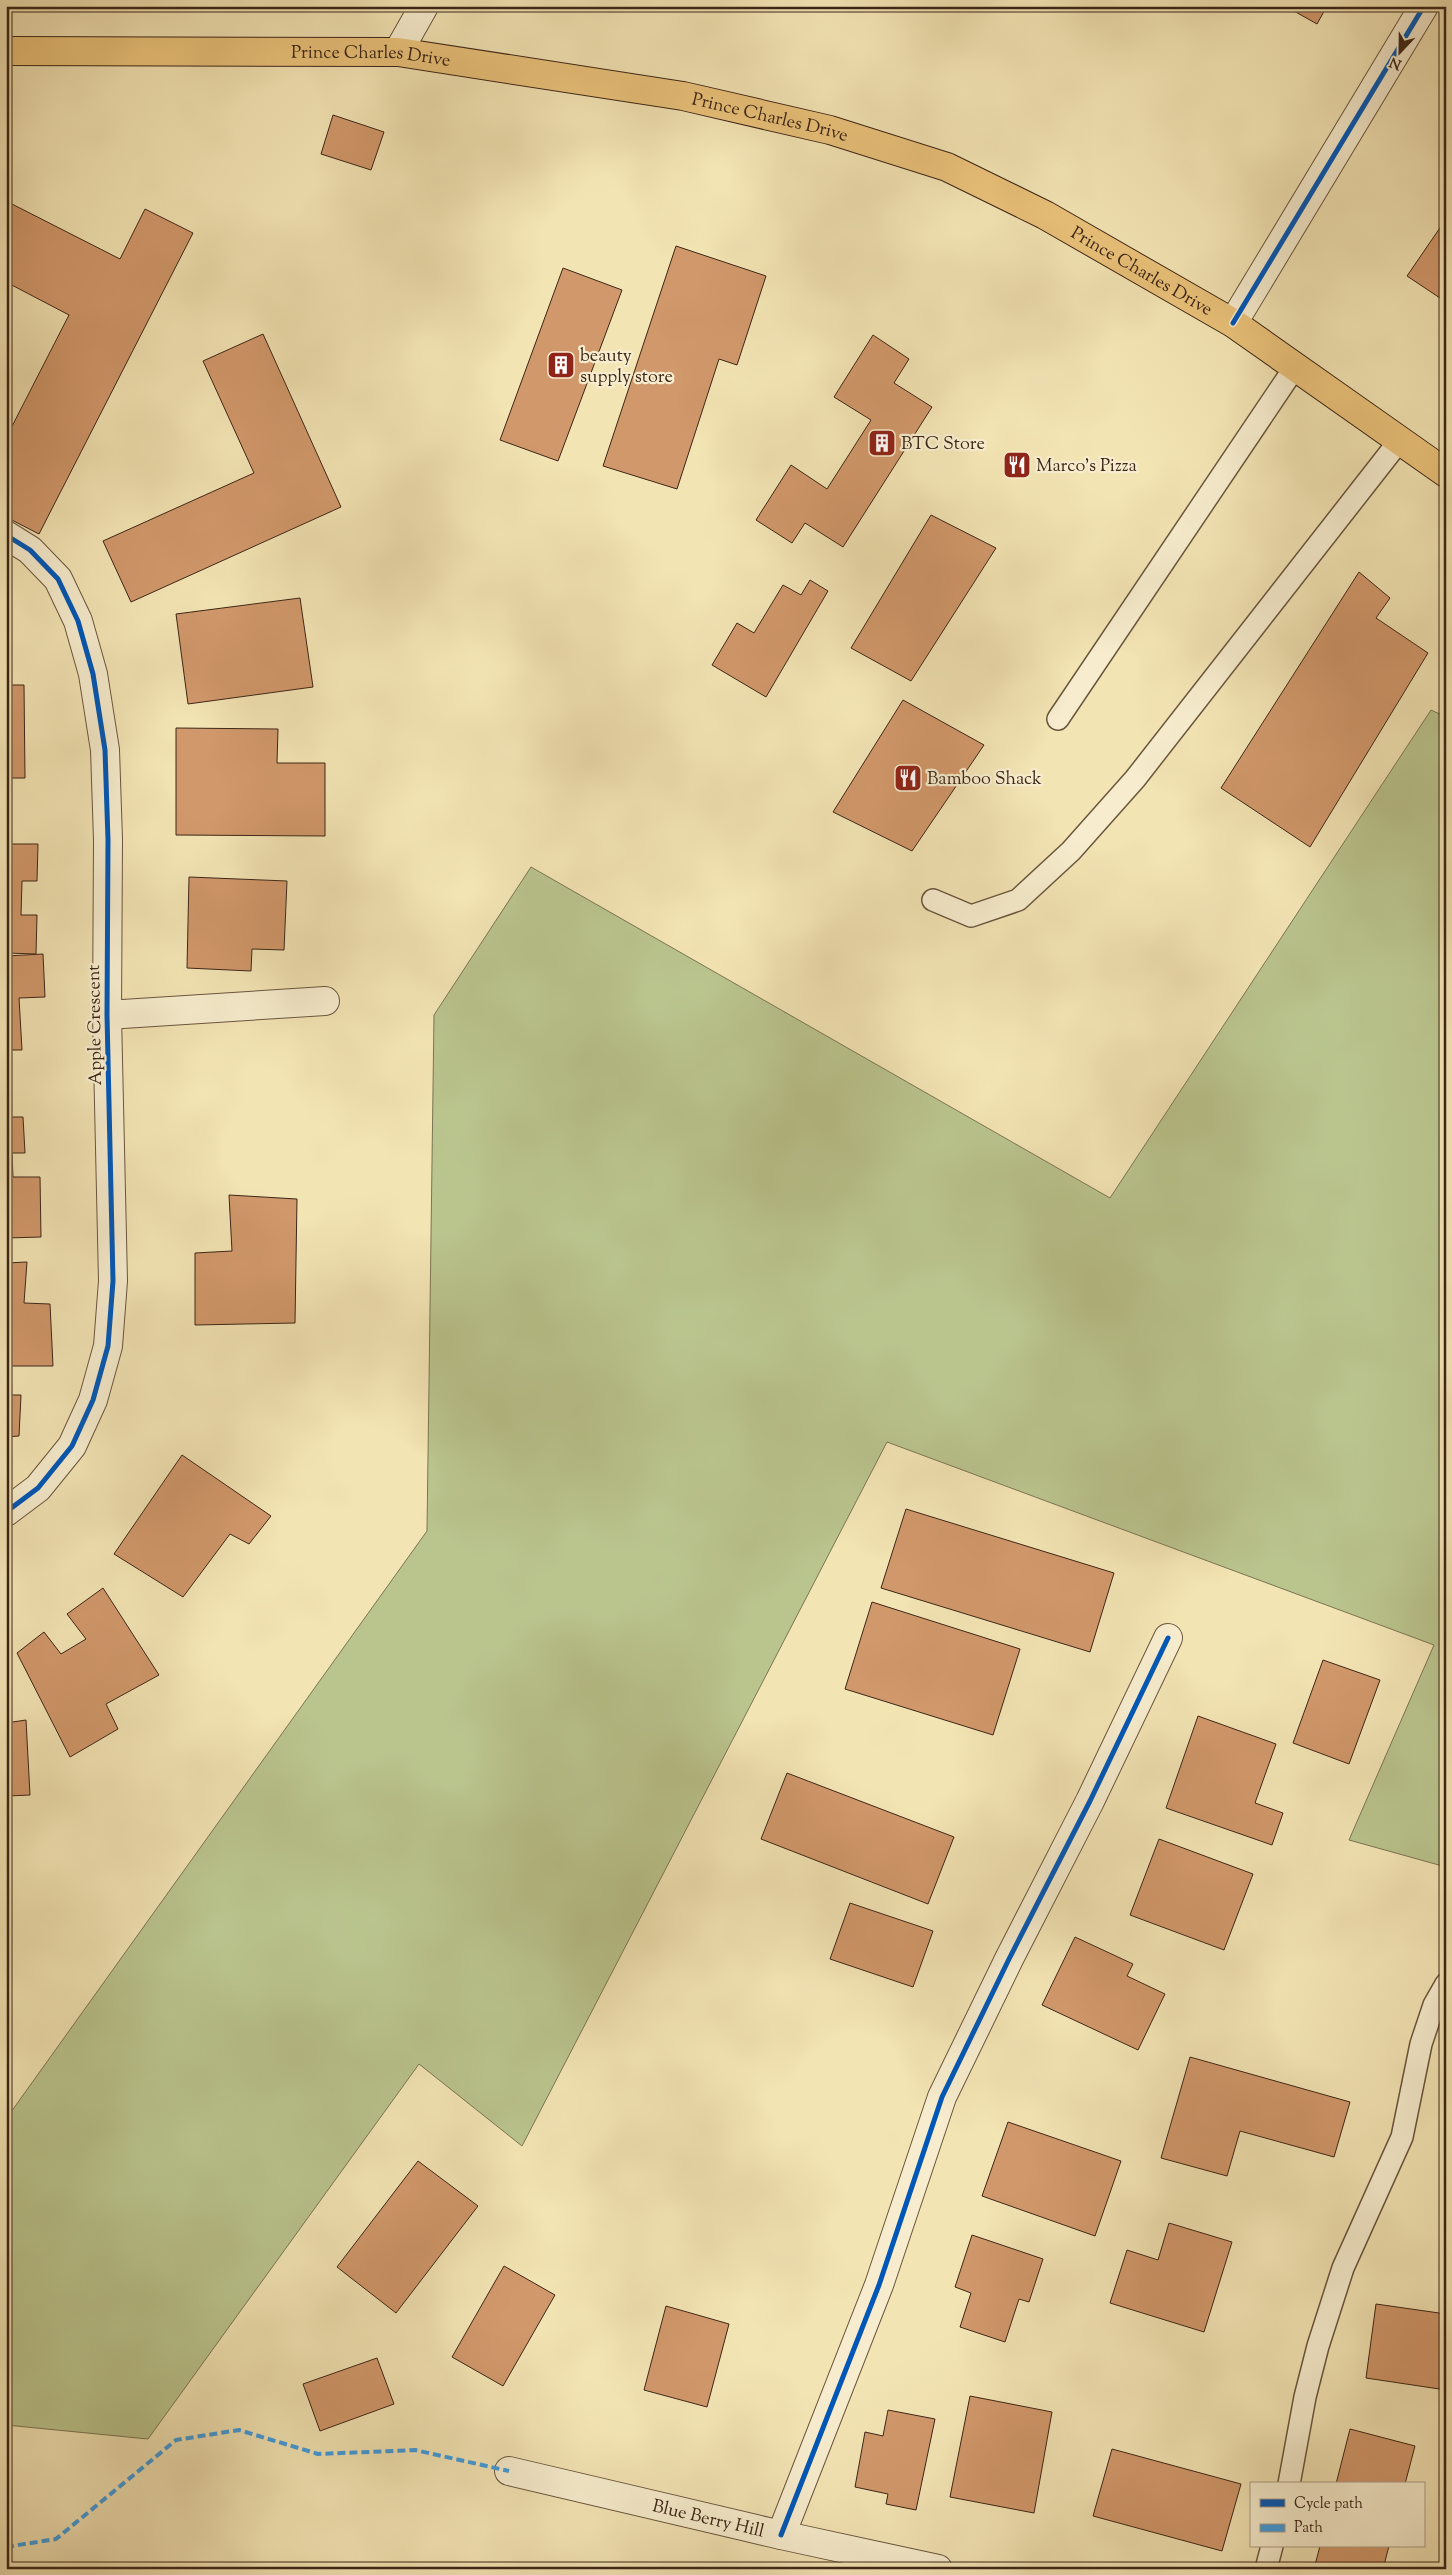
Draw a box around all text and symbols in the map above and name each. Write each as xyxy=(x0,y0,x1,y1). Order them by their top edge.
north arrow xyxy=(1374,28,1424,78)
street label: Prince Charles Drive xyxy=(291,41,452,75)
text: N xyxy=(1387,51,1405,74)
street label: Prince Charles Drive xyxy=(689,87,851,150)
street label: Prince Charles Drive xyxy=(1065,221,1217,324)
place label: beauty supply store xyxy=(580,344,673,391)
building icon: beauty supply store xyxy=(546,350,576,380)
building icon: BTC Store xyxy=(867,428,897,458)
place label: BTC Store xyxy=(901,432,985,458)
restaurant icon: Marco's Pizza xyxy=(1002,450,1032,480)
place label: Marco's Pizza xyxy=(1036,454,1137,480)
restaurant icon: Bamboo Shack xyxy=(893,763,923,793)
place label: Bamboo Shack xyxy=(927,767,1042,793)
street label: Apple Crescent xyxy=(82,964,110,1086)
legend xyxy=(1250,2482,1424,2548)
street label: Blue Berry Hill xyxy=(650,2494,767,2546)
text: Cycle path xyxy=(1294,2494,1363,2515)
text: Path xyxy=(1294,2518,1323,2539)

